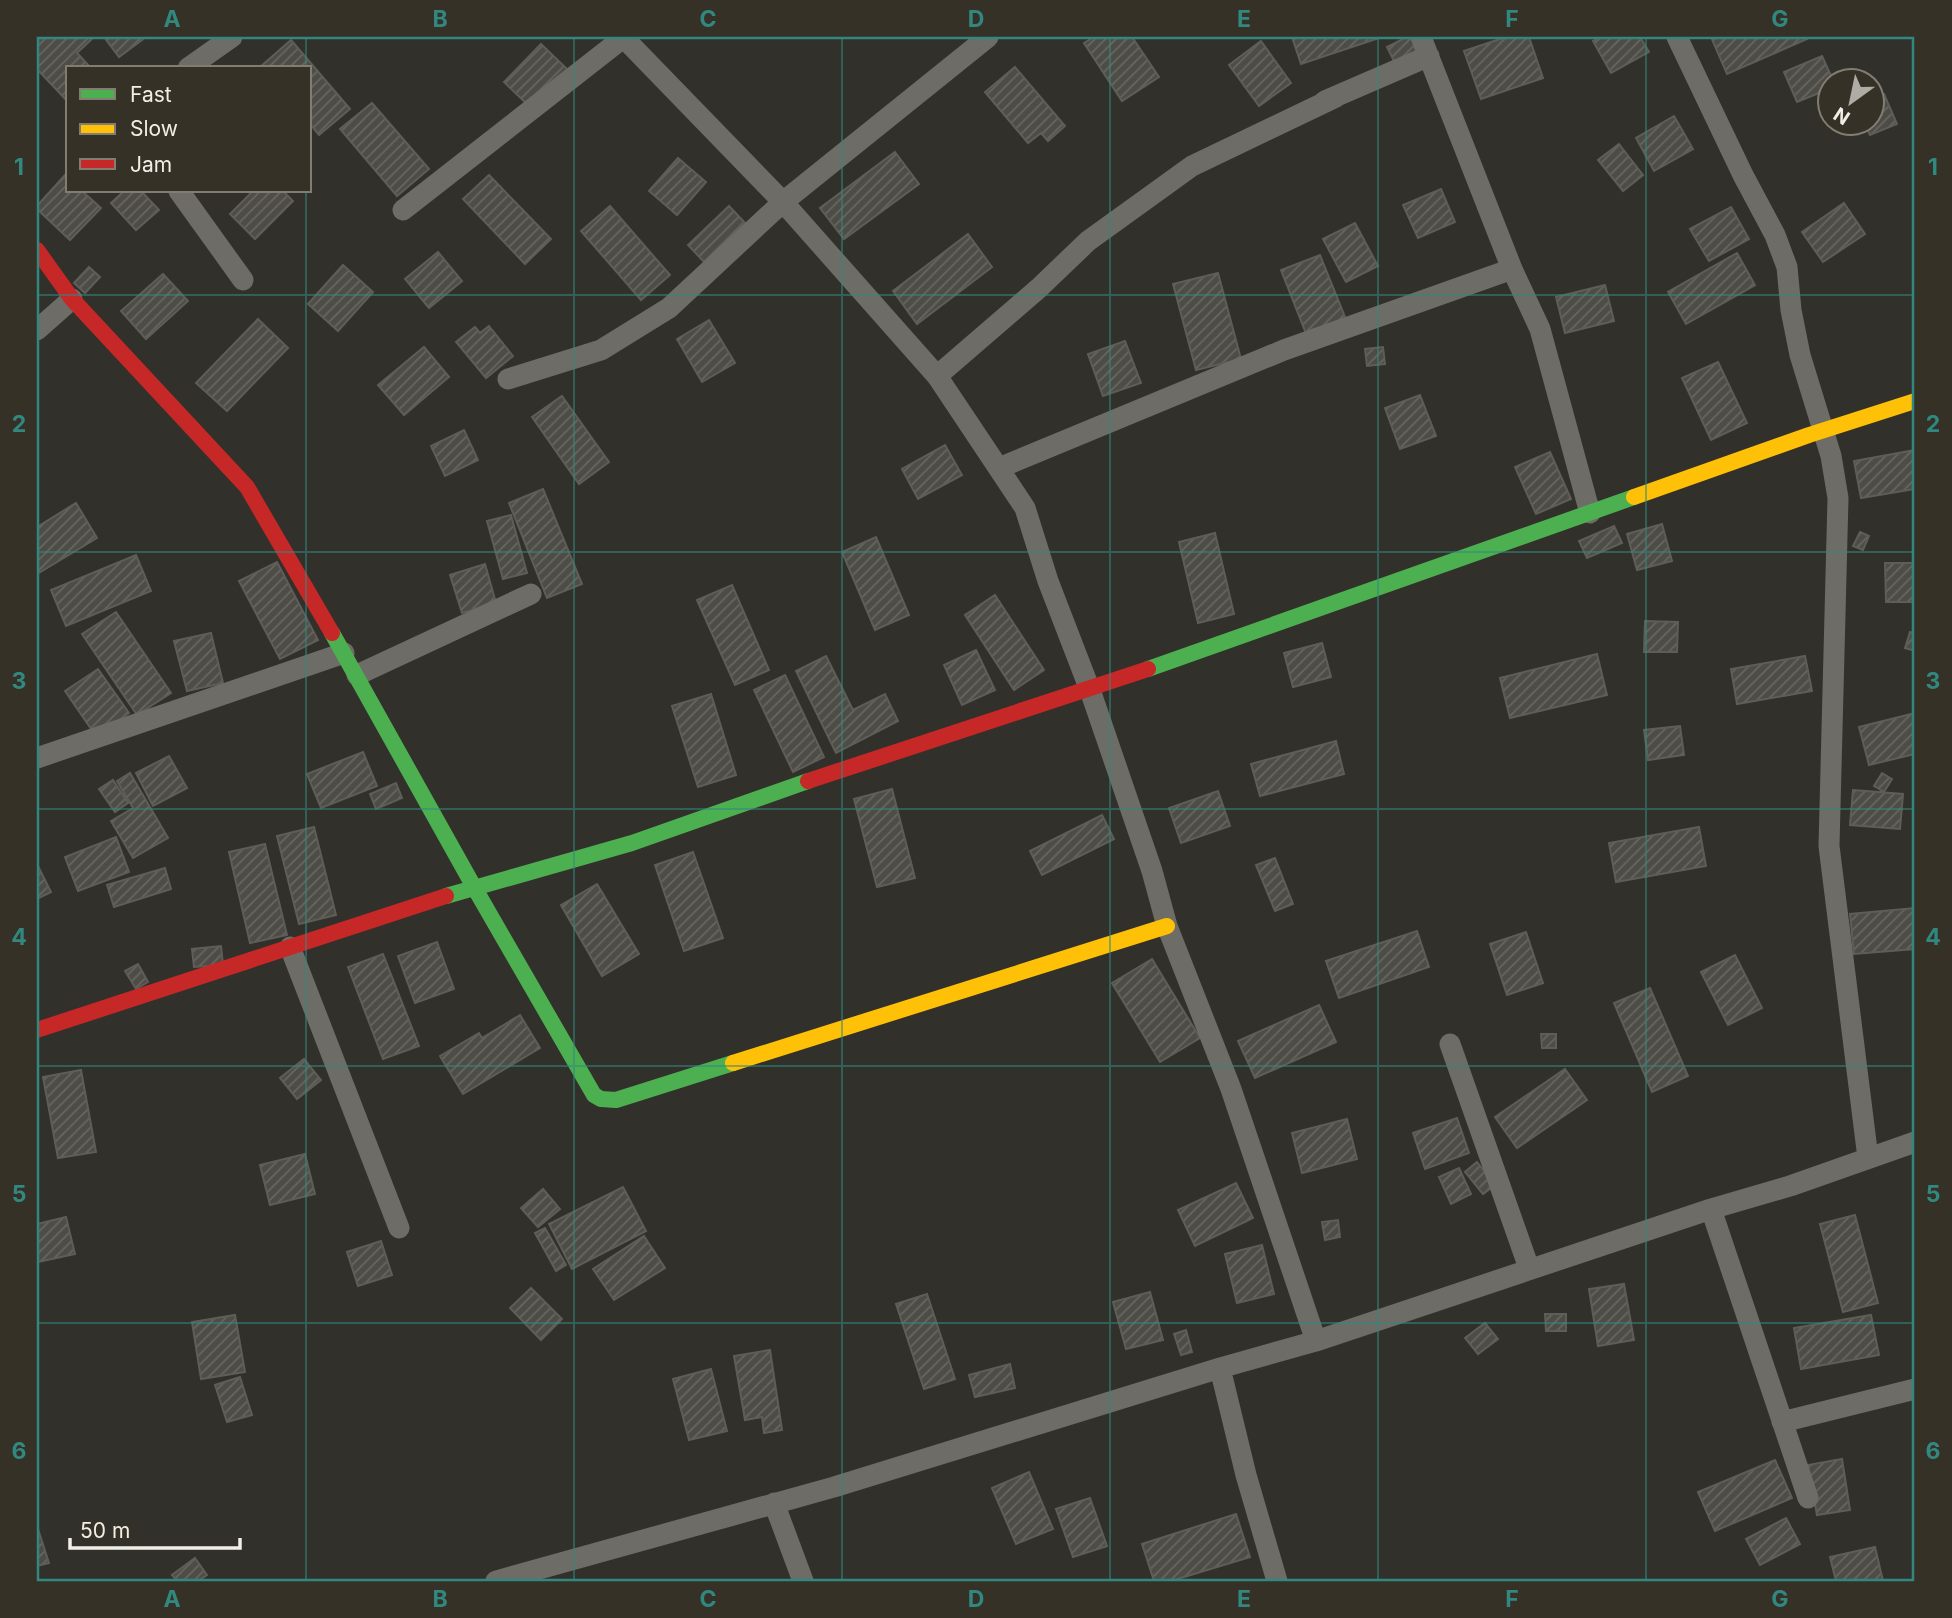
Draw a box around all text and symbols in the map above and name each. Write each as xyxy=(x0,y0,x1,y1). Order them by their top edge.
text: A xyxy=(163,5,181,33)
text: B xyxy=(432,5,448,33)
text: C xyxy=(699,5,717,33)
text: D xyxy=(968,5,984,33)
text: E xyxy=(1237,5,1251,33)
text: F xyxy=(1505,5,1519,33)
text: G xyxy=(1771,5,1789,33)
legend xyxy=(66,66,312,192)
north arrow xyxy=(1815,66,1885,136)
text: Fast xyxy=(130,82,172,107)
text: N xyxy=(1830,102,1854,129)
text: Slow xyxy=(130,116,178,141)
text: Jam xyxy=(130,152,172,177)
text: 1 xyxy=(14,153,24,181)
text: 1 xyxy=(1928,153,1938,181)
text: 2 xyxy=(12,410,26,438)
text: 2 xyxy=(1926,410,1940,438)
text: 3 xyxy=(12,667,26,695)
text: 3 xyxy=(1926,667,1940,695)
text: 4 xyxy=(11,923,27,951)
text: 4 xyxy=(1925,923,1941,951)
text: 5 xyxy=(12,1180,26,1208)
text: 5 xyxy=(1926,1180,1940,1208)
text: 6 xyxy=(12,1437,26,1465)
text: 6 xyxy=(1926,1437,1940,1465)
scale bar xyxy=(70,1506,240,1550)
text: 50 m xyxy=(80,1518,130,1543)
text: A xyxy=(163,1585,181,1613)
text: B xyxy=(432,1585,448,1613)
text: C xyxy=(699,1585,717,1613)
text: D xyxy=(968,1585,984,1613)
text: E xyxy=(1237,1585,1251,1613)
text: F xyxy=(1505,1585,1519,1613)
text: G xyxy=(1771,1585,1789,1613)

